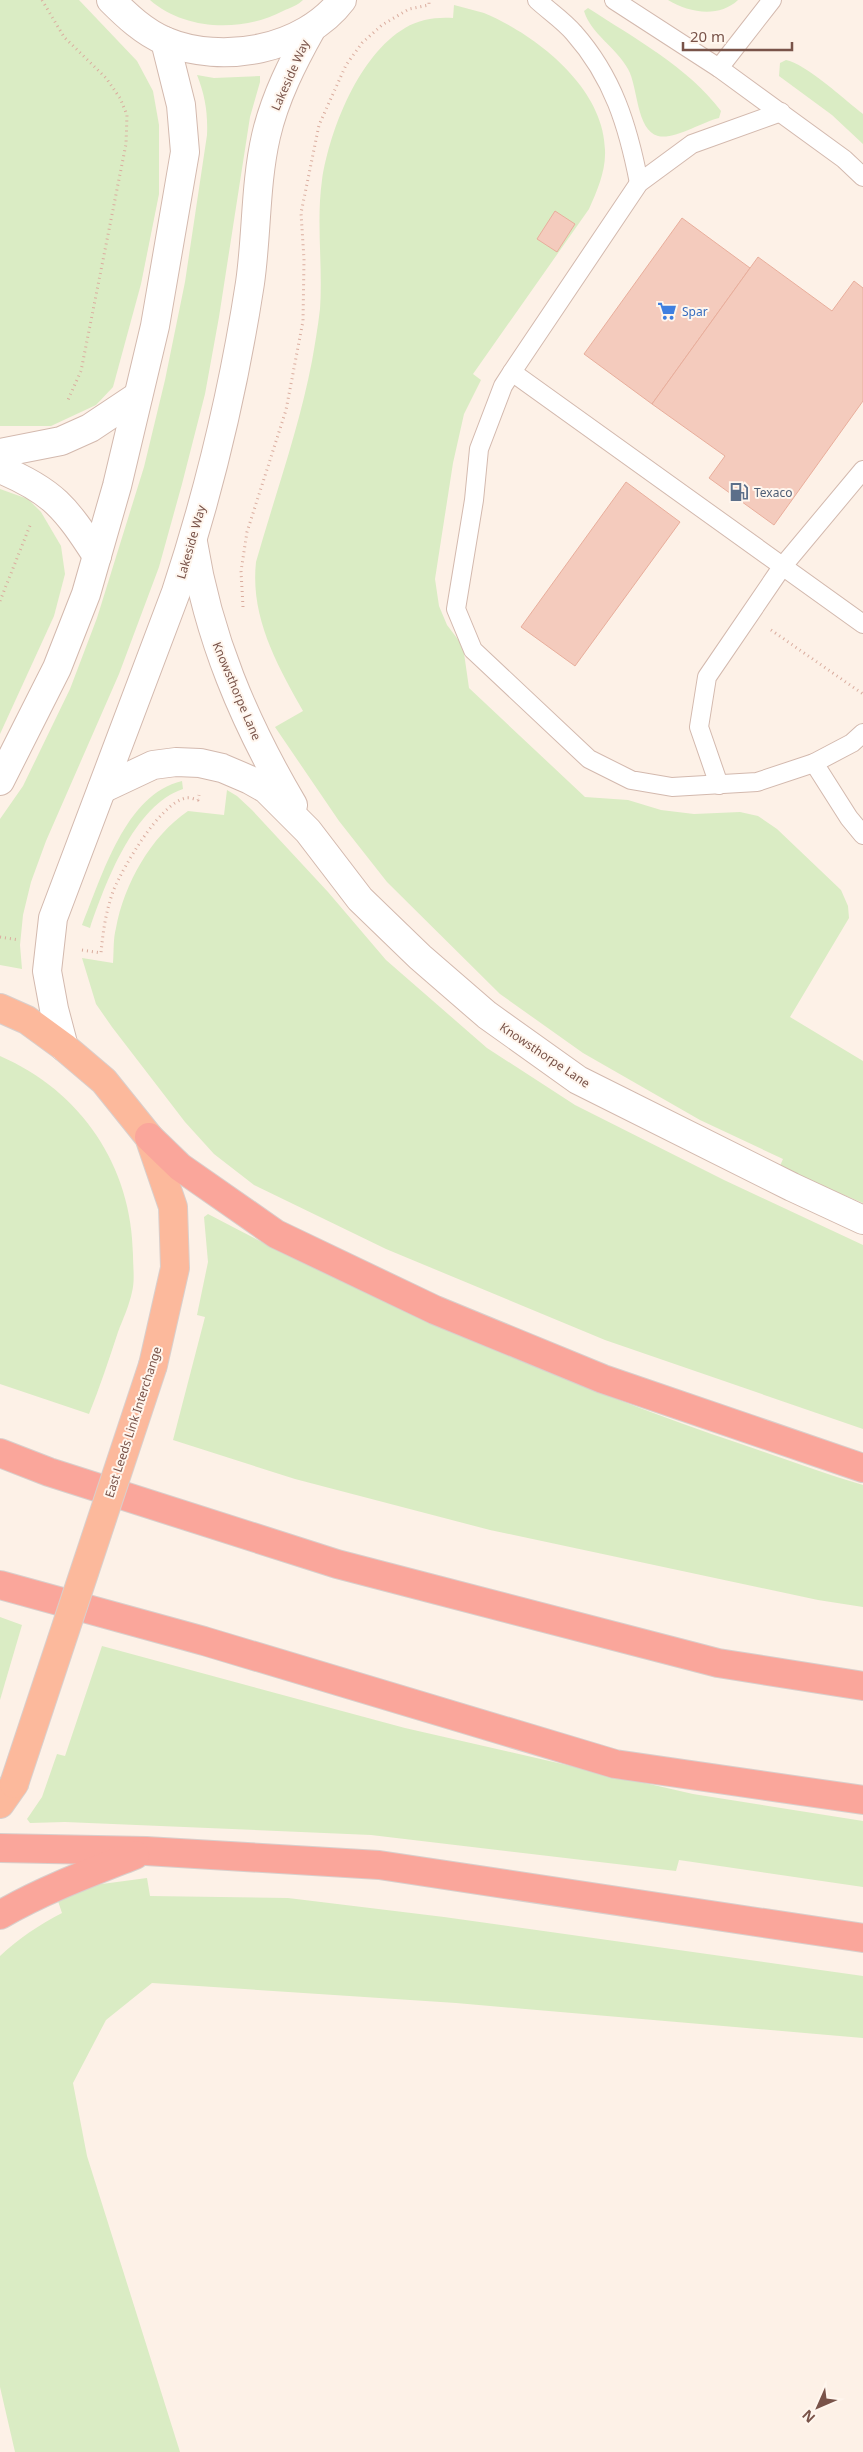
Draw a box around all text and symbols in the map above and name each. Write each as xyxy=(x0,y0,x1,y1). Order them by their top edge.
scale bar xyxy=(683,20,792,52)
text: 20 m xyxy=(690,26,725,46)
street label: Lakeside Way xyxy=(267,36,314,113)
supermarket icon: Spar xyxy=(656,300,678,322)
place label: Spar xyxy=(682,303,708,320)
fuel station icon: Texaco xyxy=(728,481,750,503)
place label: Texaco xyxy=(754,484,792,501)
street label: Lakeside Way xyxy=(172,502,210,581)
street label: Knowsthorpe Lane xyxy=(209,639,266,743)
street label: Knowsthorpe Lane xyxy=(497,1018,594,1092)
street label: East Leeds Link Interchange xyxy=(101,1344,166,1500)
north arrow xyxy=(793,2382,843,2432)
text: N xyxy=(798,2406,819,2427)

